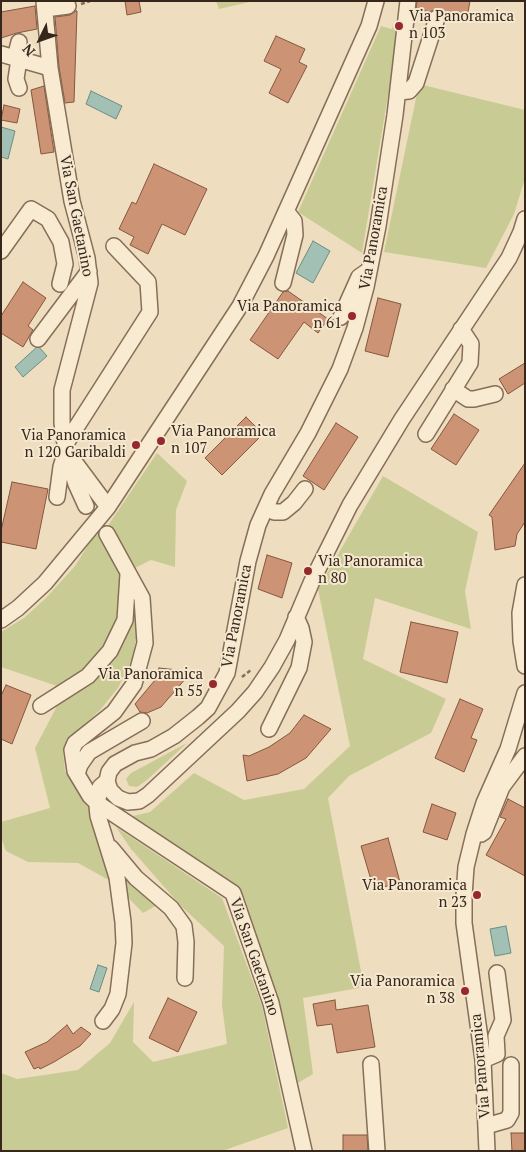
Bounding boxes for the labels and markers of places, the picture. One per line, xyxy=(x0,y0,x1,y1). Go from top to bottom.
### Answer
place label: Via Panoramica n 103 xyxy=(409,8,514,43)
marker: Via Panoramica n 103 xyxy=(393,20,405,32)
place label: Via Panoramica n 61 xyxy=(237,298,342,333)
marker: Via Panoramica n 61 xyxy=(346,310,358,322)
place label: Via Panoramica n 107 xyxy=(171,423,276,458)
place label: Via Panoramica n 120 Garibaldi xyxy=(21,427,126,462)
marker: Via Panoramica n 107 xyxy=(155,435,167,447)
marker: Via Panoramica n 120 Garibaldi xyxy=(130,439,142,451)
place label: Via Panoramica n 80 xyxy=(318,553,423,588)
marker: Via Panoramica n 80 xyxy=(302,565,314,577)
place label: Via Panoramica n 55 xyxy=(98,666,203,701)
marker: Via Panoramica n 55 xyxy=(207,678,219,690)
place label: Via Panoramica n 23 xyxy=(362,877,467,912)
marker: Via Panoramica n 23 xyxy=(471,889,483,901)
place label: Via Panoramica n 38 xyxy=(350,973,455,1008)
marker: Via Panoramica n 38 xyxy=(459,985,471,997)

